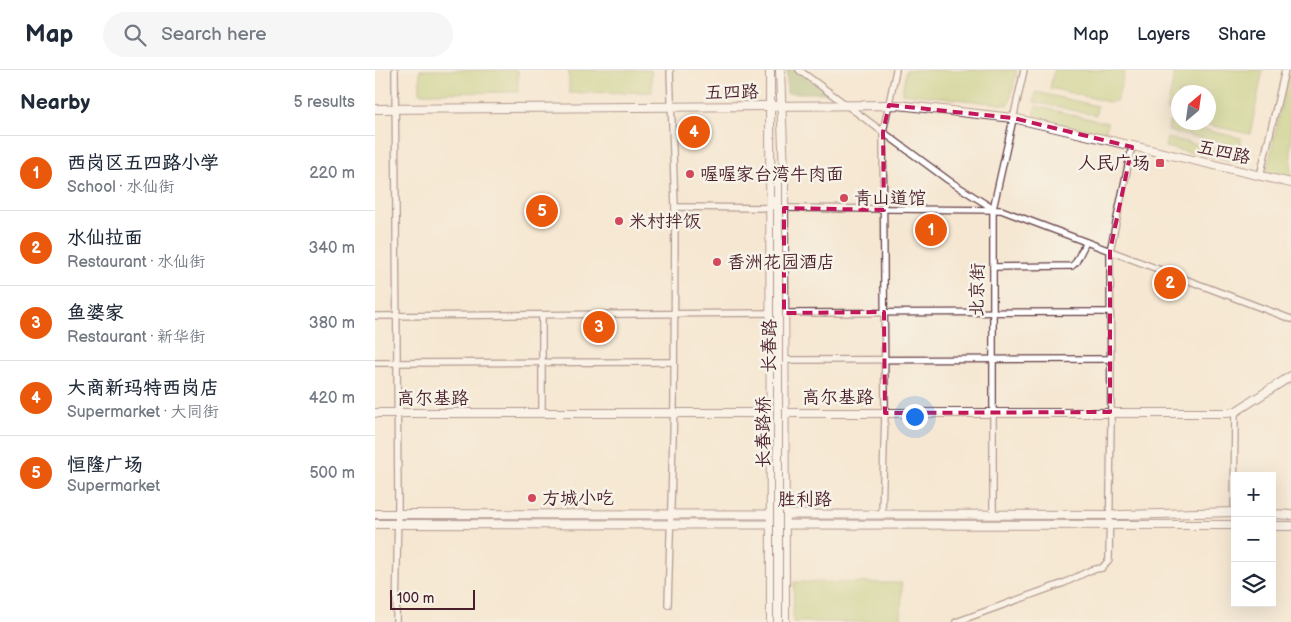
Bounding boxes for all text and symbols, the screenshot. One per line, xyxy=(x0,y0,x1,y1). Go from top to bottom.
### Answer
search box xyxy=(103,12,453,57)
text: Map xyxy=(25,20,73,49)
icon: search xyxy=(121,21,149,49)
text: Search here xyxy=(161,23,267,46)
text: Map xyxy=(1073,24,1109,45)
text: Layers xyxy=(1137,24,1190,45)
text: Share xyxy=(1218,24,1266,45)
street label: 五四路 xyxy=(705,82,759,103)
north arrow xyxy=(1171,85,1216,130)
text: Nearby xyxy=(20,90,90,115)
text: 5 results xyxy=(293,93,355,112)
pin: 4 xyxy=(678,113,710,151)
street label: 五四路 xyxy=(1195,136,1253,169)
text: 西岗区五四路小学 xyxy=(67,152,219,175)
place label: 人民广场 xyxy=(1078,153,1150,174)
marker: 人民广场 xyxy=(1154,157,1166,169)
text: 1 xyxy=(33,164,39,183)
text: 220 m xyxy=(309,164,355,183)
place label: 喔喔家台湾牛肉面 xyxy=(700,164,844,185)
marker: 喔喔家台湾牛肉面 xyxy=(684,168,696,180)
text: School · 水仙街 xyxy=(67,178,174,197)
place label: 青山道馆 xyxy=(854,188,926,209)
pin: 5 xyxy=(526,192,558,230)
marker: 青山道馆 xyxy=(838,192,850,204)
place label: 米村拌饭 xyxy=(629,211,701,232)
pin: 1 xyxy=(915,211,947,249)
marker: 米村拌饭 xyxy=(613,215,625,227)
text: 水仙拉面 xyxy=(67,227,143,250)
text: 2 xyxy=(31,239,41,258)
text: 340 m xyxy=(308,239,355,258)
place label: 香洲花园酒店 xyxy=(727,252,835,273)
text: Restaurant · 水仙街 xyxy=(67,253,205,272)
marker: 香洲花园酒店 xyxy=(711,256,723,268)
street label: 北京街 xyxy=(967,263,988,317)
pin: 2 xyxy=(1154,264,1186,302)
text: 鱼婆家 xyxy=(67,302,124,325)
pin: 3 xyxy=(583,308,615,346)
text: 3 xyxy=(31,314,41,333)
text: 380 m xyxy=(309,314,355,333)
street label: 长春路 xyxy=(759,319,780,373)
text: Restaurant · 新华街 xyxy=(67,328,205,347)
text: 大商新玛特西岗店 xyxy=(67,377,219,400)
street label: 高尔基路 xyxy=(802,387,874,408)
street label: 高尔基路 xyxy=(397,388,469,409)
text: 4 xyxy=(31,389,41,408)
text: 420 m xyxy=(309,389,355,408)
street label: 长春路桥 xyxy=(753,396,774,468)
text: Supermarket · 大同街 xyxy=(67,403,219,422)
your location xyxy=(902,404,928,430)
text: 恒隆广场 xyxy=(67,454,143,477)
text: 5 xyxy=(31,464,41,483)
text: 500 m xyxy=(309,464,355,483)
map controls xyxy=(1231,472,1276,607)
button: + xyxy=(1231,472,1276,517)
text: Supermarket xyxy=(67,477,160,496)
place label: 方城小吃 xyxy=(542,488,614,509)
street label: 胜利路 xyxy=(778,489,832,510)
marker: 方城小吃 xyxy=(526,492,538,504)
button: − xyxy=(1231,517,1276,562)
button: layers xyxy=(1231,562,1276,607)
scale bar xyxy=(390,587,475,610)
text: 100 m xyxy=(397,590,434,607)

